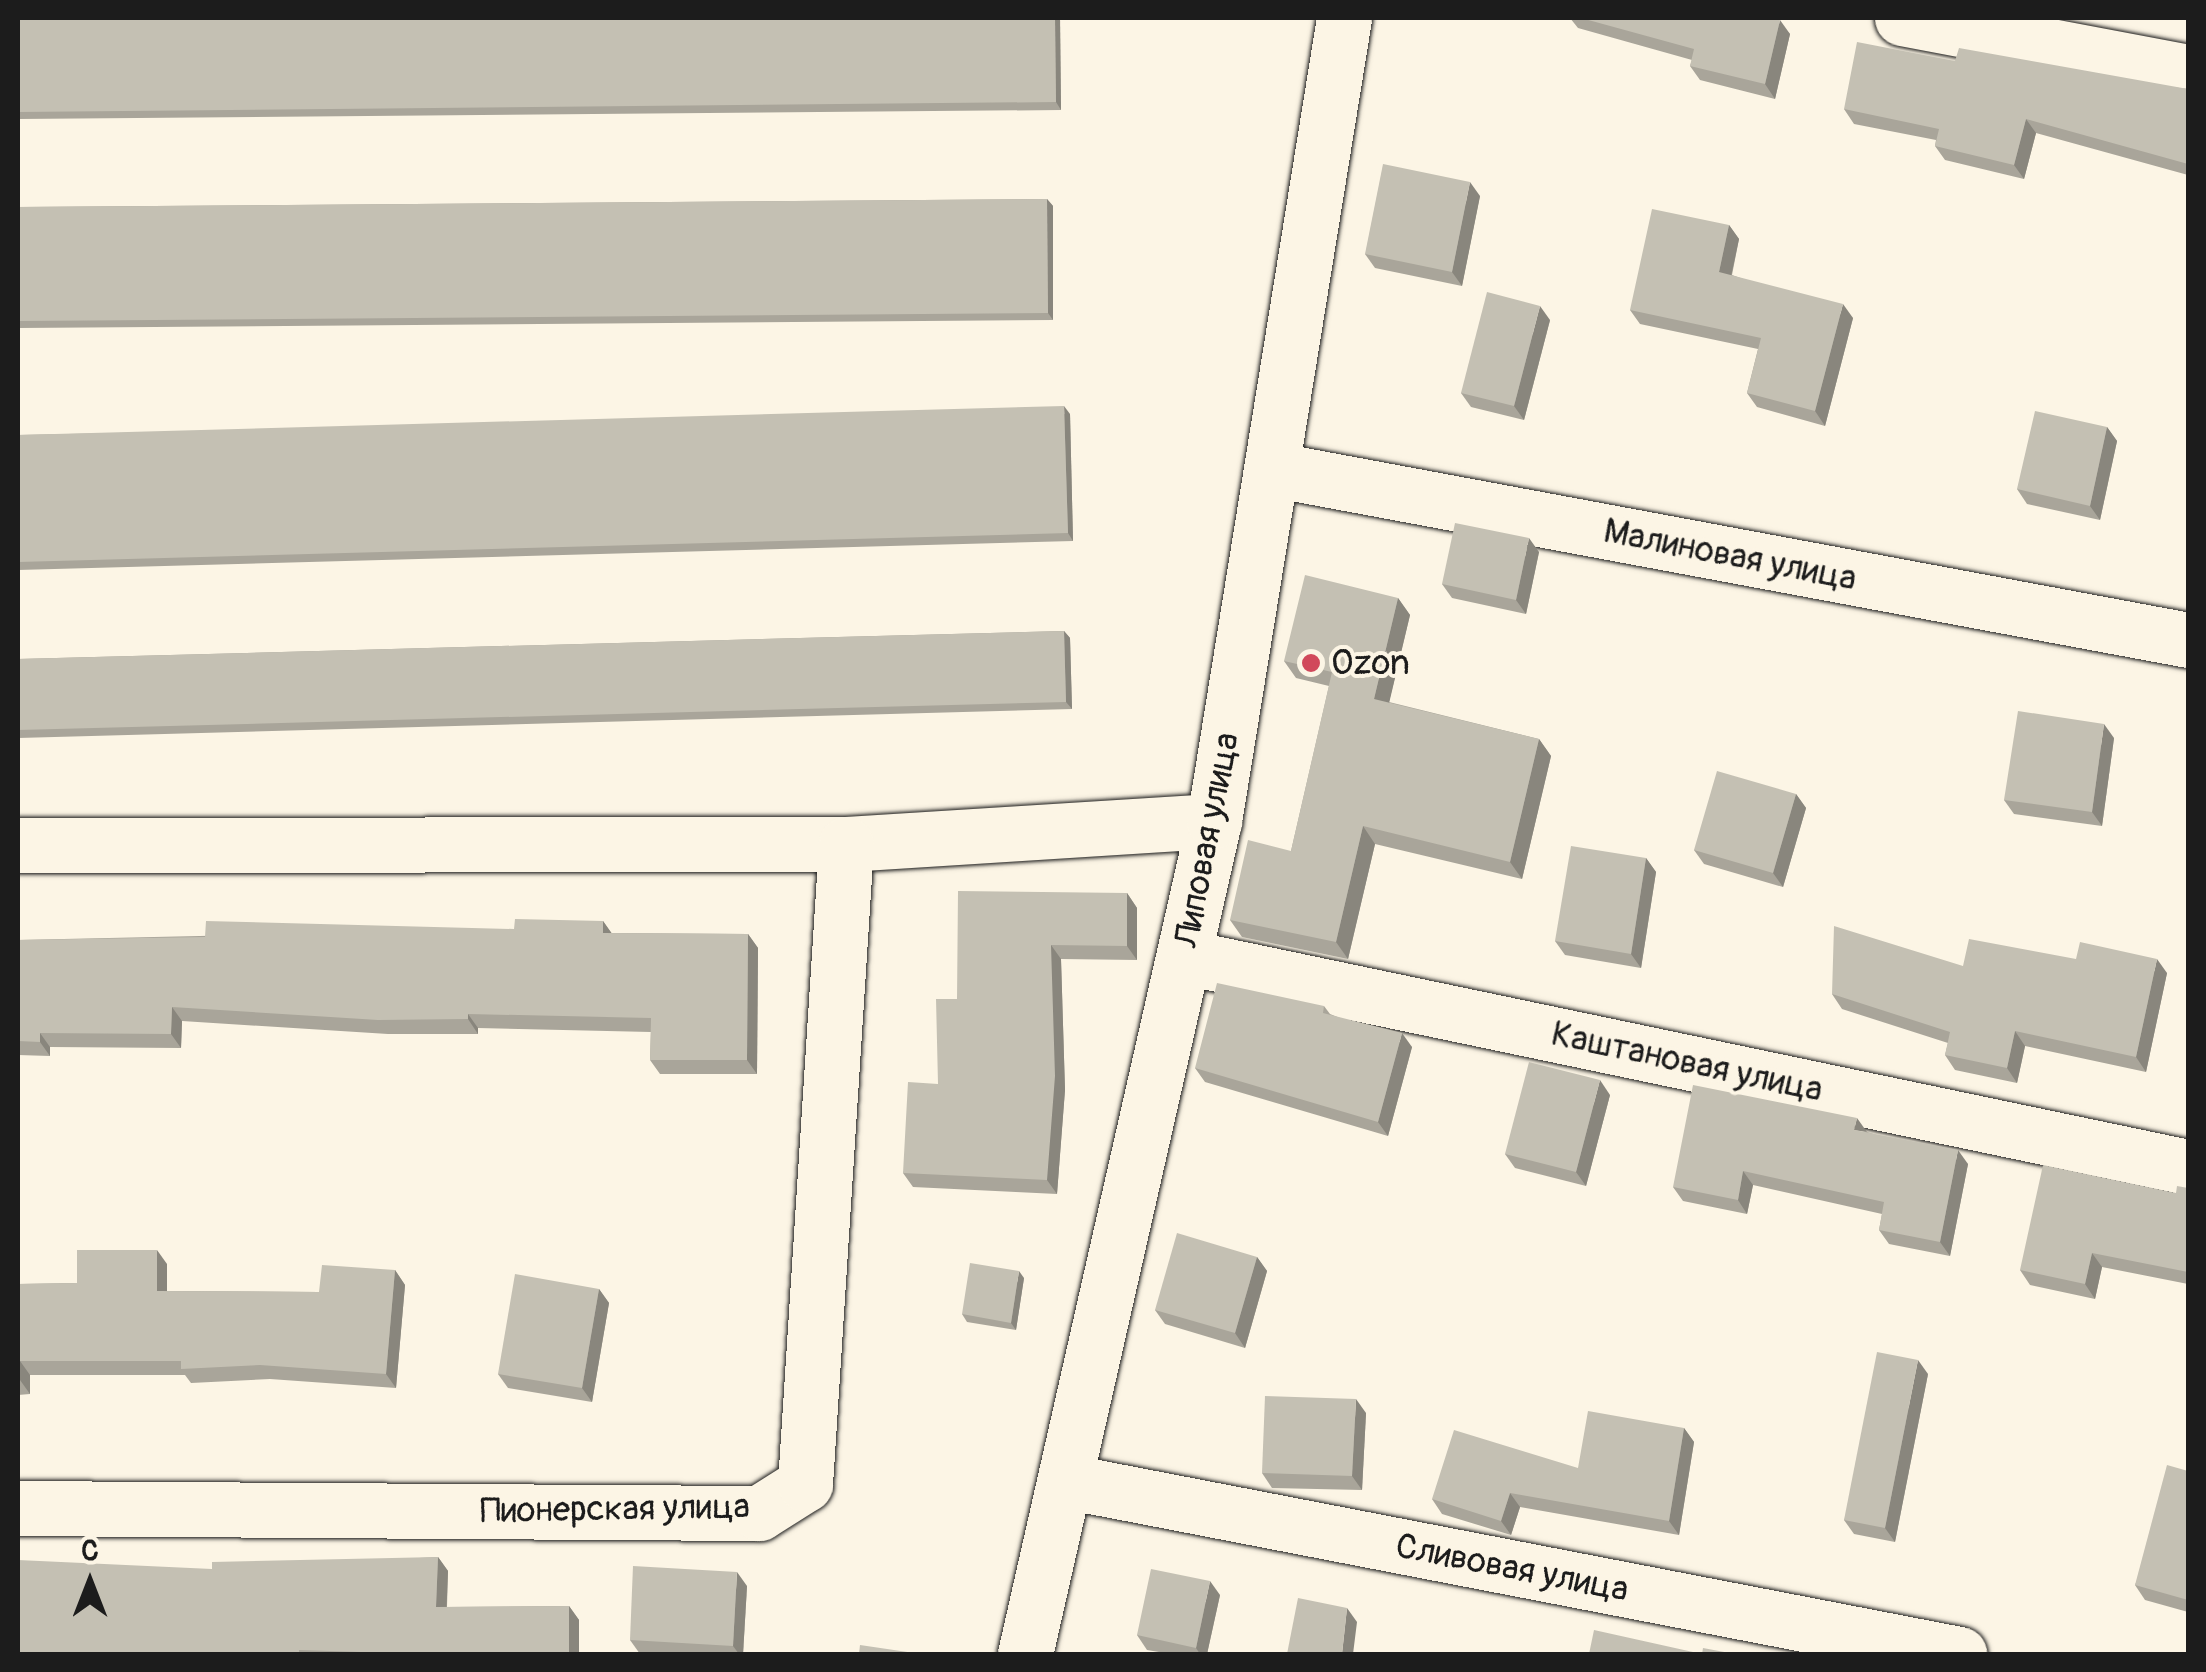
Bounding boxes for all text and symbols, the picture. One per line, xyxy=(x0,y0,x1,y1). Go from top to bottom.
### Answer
street label: Малиновая улица xyxy=(1600,510,1860,600)
place label: Ozon xyxy=(1331,642,1410,684)
marker: Ozon xyxy=(1300,652,1322,674)
street label: Липовая улица xyxy=(1166,729,1248,951)
street label: Каштановая улица xyxy=(1548,1013,1826,1111)
street label: Пионерская улица xyxy=(480,1486,750,1532)
street label: Сливовая улица xyxy=(1392,1525,1632,1611)
north arrow xyxy=(40,1532,140,1632)
text: С xyxy=(81,1534,99,1569)

